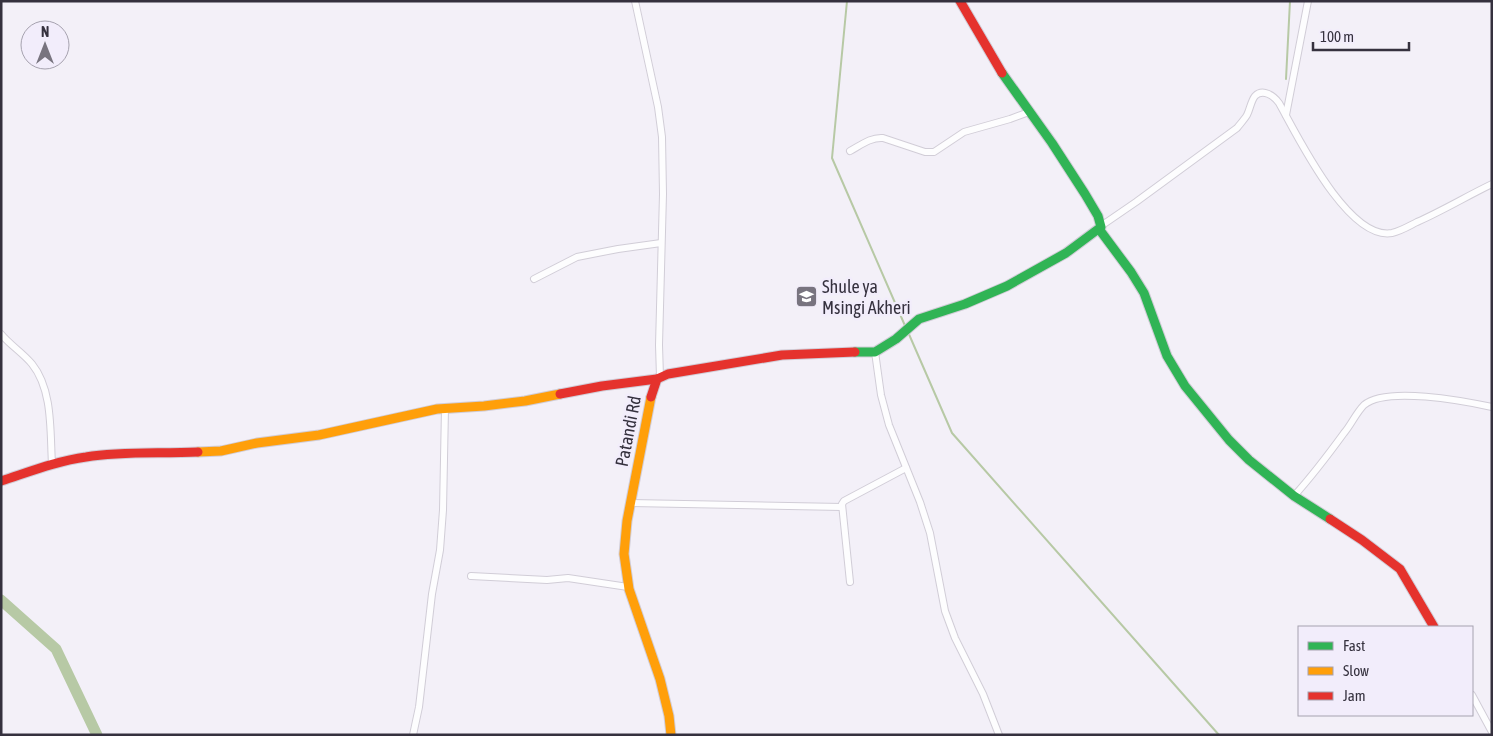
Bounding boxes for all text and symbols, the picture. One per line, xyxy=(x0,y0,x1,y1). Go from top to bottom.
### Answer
north arrow xyxy=(20,20,70,70)
scale bar xyxy=(1313,20,1409,52)
text: N xyxy=(41,24,49,40)
text: 100 m xyxy=(1320,28,1354,45)
place label: Shule ya Msingi Akheri xyxy=(822,276,911,318)
school or university icon: Shule ya Msingi Akheri xyxy=(794,284,818,308)
street label: Patandi Rd xyxy=(611,394,645,468)
legend xyxy=(1298,626,1473,716)
text: Fast xyxy=(1343,637,1365,654)
text: Slow xyxy=(1343,662,1369,679)
text: Jam xyxy=(1343,687,1366,704)

